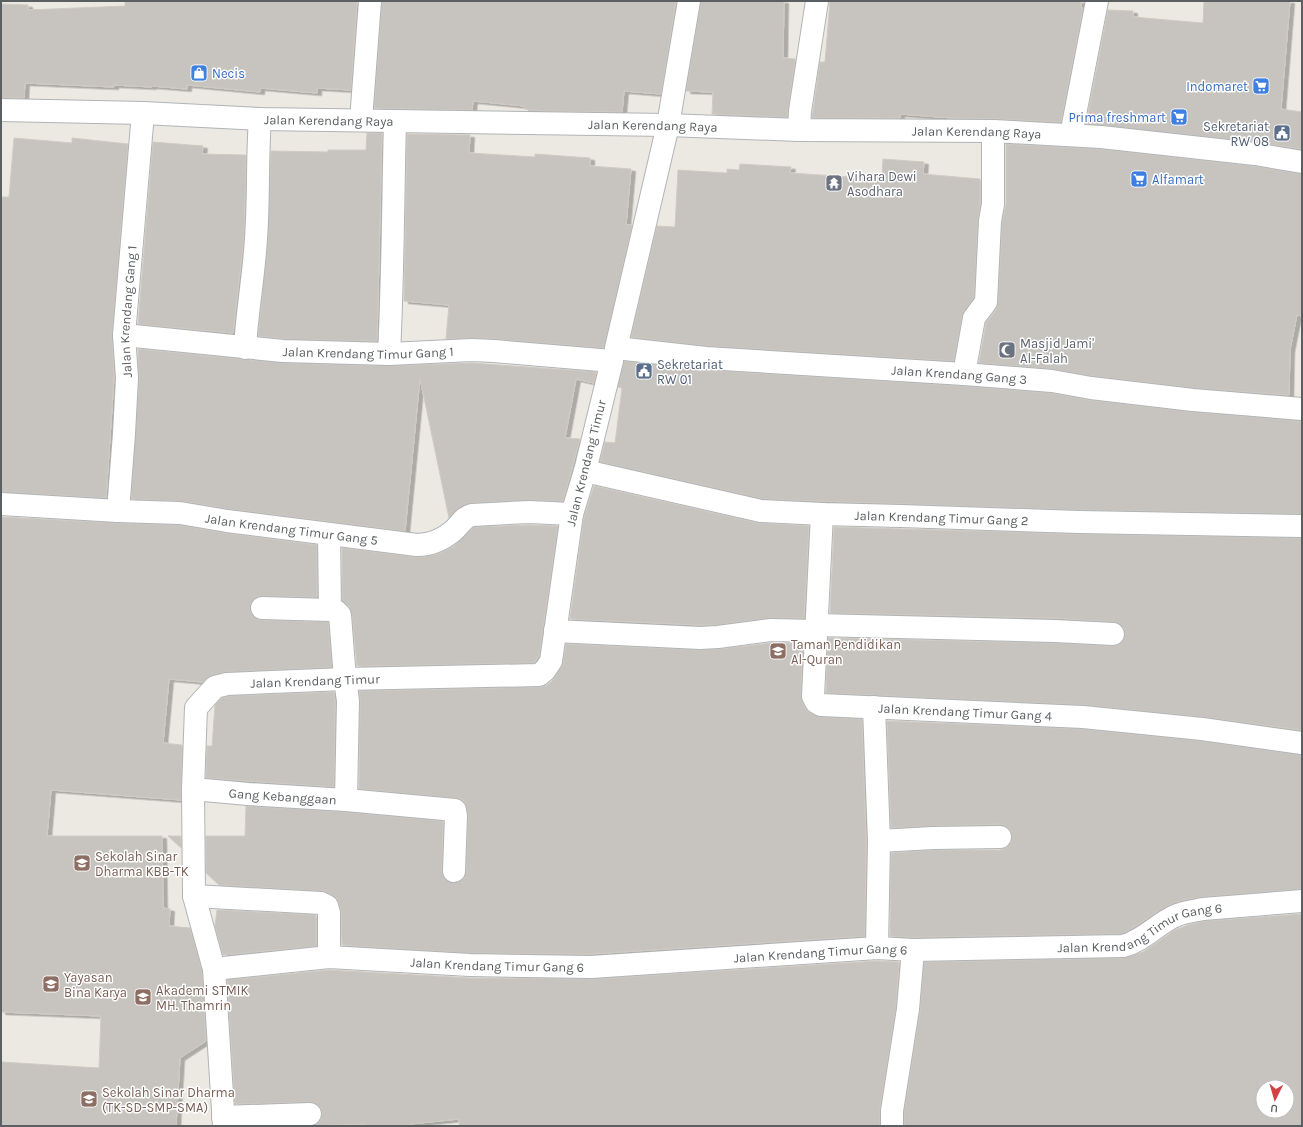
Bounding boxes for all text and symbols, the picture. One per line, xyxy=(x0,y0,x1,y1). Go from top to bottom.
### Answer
shop icon: Necis xyxy=(189,63,209,83)
place label: Necis xyxy=(212,66,245,81)
supermarket icon: Indomaret xyxy=(1251,76,1271,96)
place label: Indomaret xyxy=(1186,79,1248,94)
supermarket icon: Prima freshmart xyxy=(1169,107,1189,127)
place label: Prima freshmart xyxy=(1068,110,1166,125)
street label: Jalan Kerendang Raya xyxy=(264,112,394,128)
street label: Jalan Kerendang Raya xyxy=(588,116,718,134)
place label: Sekretariat RW 08 xyxy=(1203,119,1269,149)
street label: Jalan Kerendang Raya xyxy=(912,123,1042,141)
public building icon: Sekretariat RW 08 xyxy=(1272,123,1292,143)
place label: Vihara Dewi Asodhara xyxy=(847,169,917,199)
supermarket icon: Alfamart xyxy=(1129,169,1149,189)
place label: Alfamart xyxy=(1152,172,1204,187)
temple icon: Vihara Dewi Asodhara xyxy=(824,173,844,193)
street label: Jalan Krendang Gang 1 xyxy=(116,245,139,378)
place label: Masjid Jami' Al-Falah xyxy=(1020,336,1094,366)
mosque icon: Masjid Jami' Al-Falah xyxy=(997,340,1017,360)
street label: Jalan Krendang Timur Gang 1 xyxy=(283,343,454,362)
place label: Sekretariat RW 01 xyxy=(657,357,723,387)
public building icon: Sekretariat RW 01 xyxy=(634,361,654,381)
street label: Jalan Krendang Gang 3 xyxy=(891,362,1028,386)
street label: Jalan Krendang Timur xyxy=(563,398,609,528)
street label: Jalan Krendang Timur Gang 2 xyxy=(854,507,1029,528)
street label: Jalan Krendang Timur Gang 5 xyxy=(204,510,379,547)
place label: Taman Pendidikan Al-Quran xyxy=(791,637,901,667)
school or university icon: Taman Pendidikan Al-Quran xyxy=(768,641,788,661)
street label: Jalan Krendang Timur xyxy=(250,671,380,691)
street label: Jalan Krendang Timur Gang 4 xyxy=(878,700,1052,723)
street label: Gang Kebanggaan xyxy=(228,785,337,807)
place label: Sekolah Sinar Dharma KBB-TK xyxy=(95,849,189,879)
school or university icon: Sekolah Sinar Dharma KBB-TK xyxy=(72,853,92,873)
street label: Jalan Krendang Timur Gang 6 xyxy=(1057,900,1223,955)
street label: Jalan Krendang Timur Gang 6 xyxy=(733,940,908,965)
street label: Jalan Krendang Timur Gang 6 xyxy=(410,954,584,974)
place label: Yayasan Bina Karya xyxy=(64,970,127,1000)
school or university icon: Yayasan Bina Karya xyxy=(41,974,61,994)
place label: Akademi STMIK MH. Thamrin xyxy=(156,983,248,1013)
school or university icon: Akademi STMIK MH. Thamrin xyxy=(133,987,153,1007)
north arrow xyxy=(1255,1079,1295,1119)
place label: Sekolah Sinar Dharma (TK-SD-SMP-SMA) xyxy=(102,1085,235,1115)
school or university icon: Sekolah Sinar Dharma (TK-SD-SMP-SMA) xyxy=(79,1089,99,1109)
text: U xyxy=(1270,1102,1279,1115)

